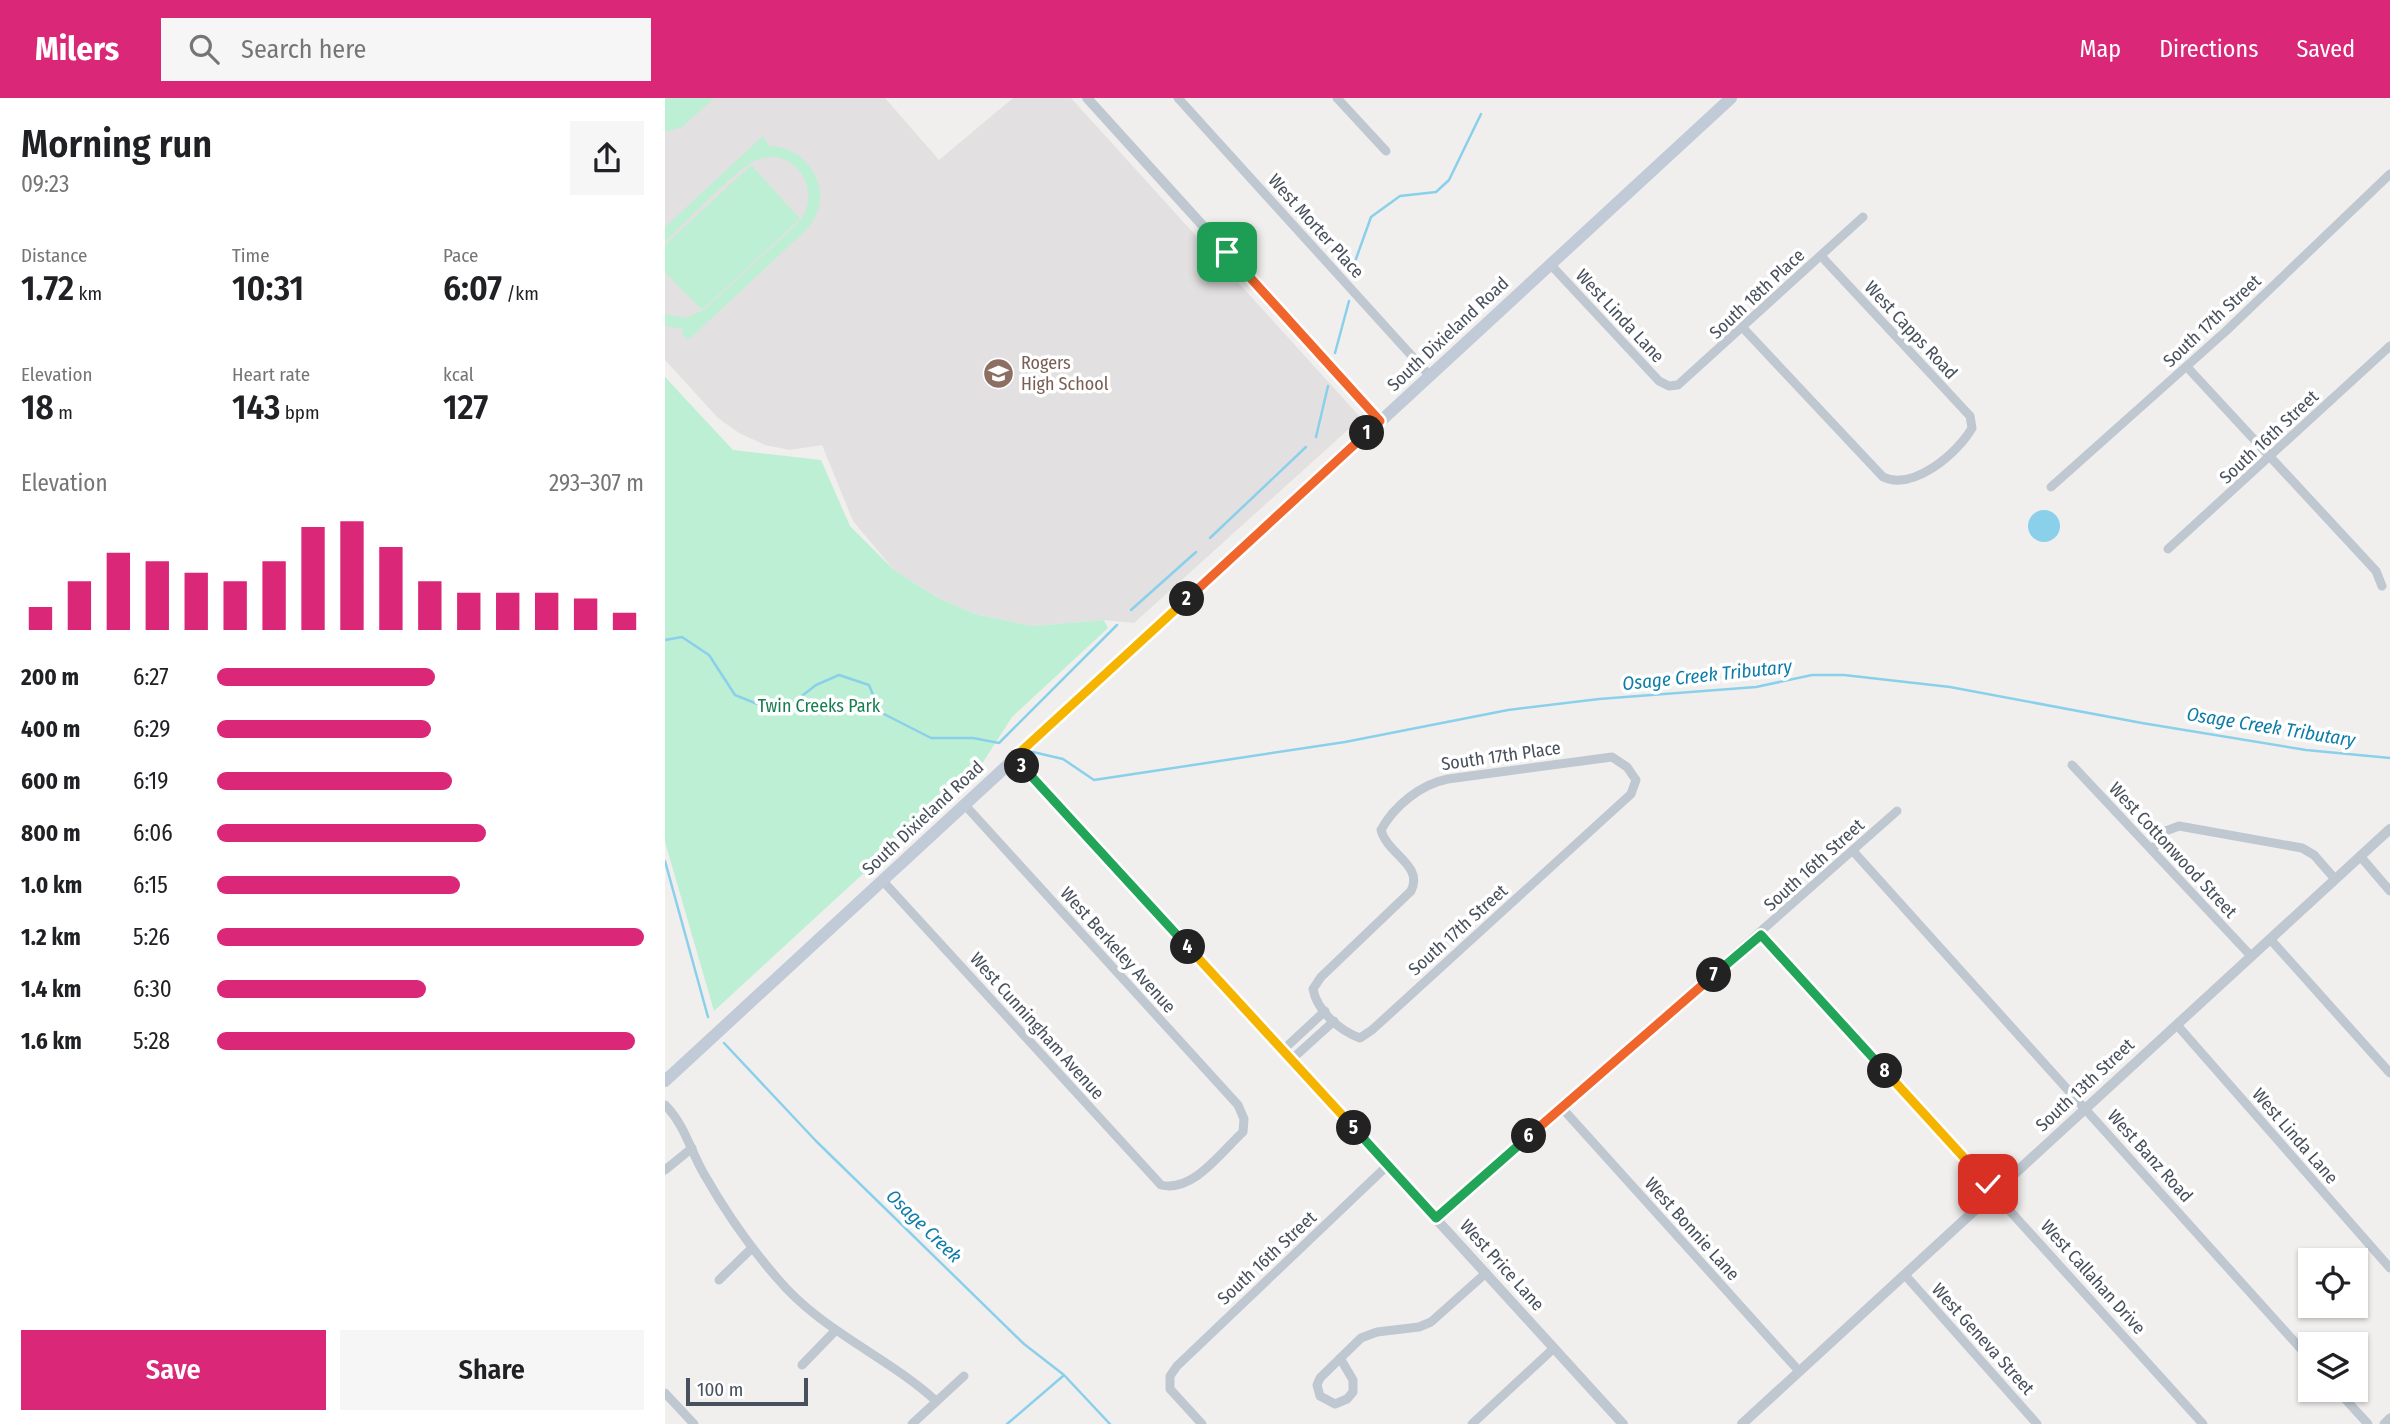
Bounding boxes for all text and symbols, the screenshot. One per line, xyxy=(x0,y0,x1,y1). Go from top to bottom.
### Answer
search box xyxy=(161,18,651,81)
text: Milers xyxy=(35,29,119,69)
icon: search xyxy=(185,30,223,68)
text: Search here xyxy=(241,34,366,65)
text: Map xyxy=(2080,35,2121,63)
text: Directions xyxy=(2159,35,2258,63)
text: Saved xyxy=(2296,35,2355,63)
text: Morning run xyxy=(21,121,212,167)
button: share xyxy=(570,121,644,195)
street label: West Morter Place xyxy=(1263,169,1369,283)
text: 09:23 xyxy=(21,170,69,198)
pin xyxy=(1197,222,1257,282)
icon: arrive xyxy=(1208,233,1246,271)
text: Distance xyxy=(21,244,88,267)
text: Time xyxy=(232,244,270,267)
text: Pace xyxy=(443,244,478,267)
street label: South 18th Place xyxy=(1705,244,1809,344)
street label: West Linda Lane xyxy=(1571,265,1669,367)
text: 1.72 xyxy=(21,267,74,309)
text: 10:31 xyxy=(232,267,304,309)
text: 6:07 xyxy=(443,267,502,309)
street label: South 17th Street xyxy=(2159,270,2266,372)
street label: South Dixieland Road xyxy=(1383,272,1513,396)
street label: West Capps Road xyxy=(1860,276,1962,384)
text: km xyxy=(74,282,102,305)
text: /km xyxy=(502,282,539,305)
place label: Rogers High School xyxy=(1021,352,1109,395)
school or university icon: Rogers High School xyxy=(981,356,1015,390)
text: Elevation xyxy=(21,363,93,386)
text: Heart rate xyxy=(232,363,310,386)
text: kcal xyxy=(443,363,474,386)
street label: South 16th Street xyxy=(2215,385,2323,488)
text: 18 xyxy=(21,386,54,428)
text: 143 xyxy=(232,386,280,428)
text: 127 xyxy=(443,386,488,428)
text: m xyxy=(54,401,73,424)
text: bpm xyxy=(280,401,320,424)
pin: 1 xyxy=(1349,416,1385,450)
text: 1 xyxy=(1362,421,1371,444)
text: Elevation xyxy=(21,469,108,497)
text: 293–307 m xyxy=(549,469,644,497)
pin: 2 xyxy=(1169,582,1205,616)
text: 2 xyxy=(1182,587,1191,610)
water label: Osage Creek Tributary xyxy=(1621,655,1793,695)
text: 200 m xyxy=(21,663,79,691)
text: 6:27 xyxy=(133,663,169,691)
park label: Twin Creeks Park xyxy=(758,695,881,717)
water label: Osage Creek Tributary xyxy=(2185,702,2357,752)
text: 400 m xyxy=(21,715,80,743)
text: 6:29 xyxy=(133,715,170,743)
street label: South 17th Place xyxy=(1440,737,1562,775)
pin: 3 xyxy=(1005,748,1039,784)
text: 3 xyxy=(1017,754,1026,777)
street label: South Dixieland Road xyxy=(858,756,988,880)
text: 600 m xyxy=(21,767,80,795)
text: 6:19 xyxy=(133,767,169,795)
street label: West Cottonwood Street xyxy=(2104,778,2242,923)
street label: South 16th Street xyxy=(1759,814,1869,916)
text: 800 m xyxy=(21,819,81,847)
text: 6:06 xyxy=(133,819,173,847)
text: 1.0 km xyxy=(21,871,82,899)
text: 6:15 xyxy=(133,871,168,899)
street label: South 17th Street xyxy=(1404,880,1512,980)
street label: West Berkeley Avenue xyxy=(1056,882,1180,1018)
text: 1.2 km xyxy=(21,923,81,951)
text: 5:26 xyxy=(133,923,170,951)
pin: 4 xyxy=(1170,930,1205,964)
text: 4 xyxy=(1183,935,1192,958)
street label: West Cunningham Avenue xyxy=(965,948,1109,1104)
pin: 7 xyxy=(1697,958,1731,992)
text: 7 xyxy=(1709,963,1718,986)
text: 1.4 km xyxy=(21,975,81,1003)
text: 6:30 xyxy=(133,975,172,1003)
text: 1.6 km xyxy=(21,1027,82,1055)
text: 5:28 xyxy=(133,1027,170,1055)
street label: South 13th Street xyxy=(2031,1034,2139,1136)
pin: 8 xyxy=(1867,1054,1903,1088)
text: 8 xyxy=(1879,1059,1890,1082)
street label: West Linda Lane xyxy=(2247,1084,2343,1188)
street label: West Banz Road xyxy=(2103,1105,2197,1207)
pin: 5 xyxy=(1337,1110,1371,1146)
text: 5 xyxy=(1349,1116,1358,1139)
pin: 6 xyxy=(1511,1118,1547,1154)
text: 6 xyxy=(1524,1124,1533,1147)
pin xyxy=(1958,1154,2018,1214)
icon: check xyxy=(1969,1165,2007,1203)
street label: West Bonnie Lane xyxy=(1640,1173,1744,1285)
water label: Osage Creek xyxy=(882,1184,966,1268)
street label: South 16th Street xyxy=(1213,1206,1321,1309)
street label: West Price Lane xyxy=(1455,1215,1549,1315)
street label: West Callahan Drive xyxy=(2036,1215,2150,1339)
map controls xyxy=(2298,1248,2368,1402)
button: locate xyxy=(2298,1248,2368,1318)
street label: West Geneva Street xyxy=(1927,1279,2039,1399)
button: Save xyxy=(21,1330,326,1410)
button: Share xyxy=(340,1330,644,1410)
button: layers xyxy=(2298,1332,2368,1402)
scale bar xyxy=(686,1375,809,1407)
text: 100 m xyxy=(697,1378,743,1401)

